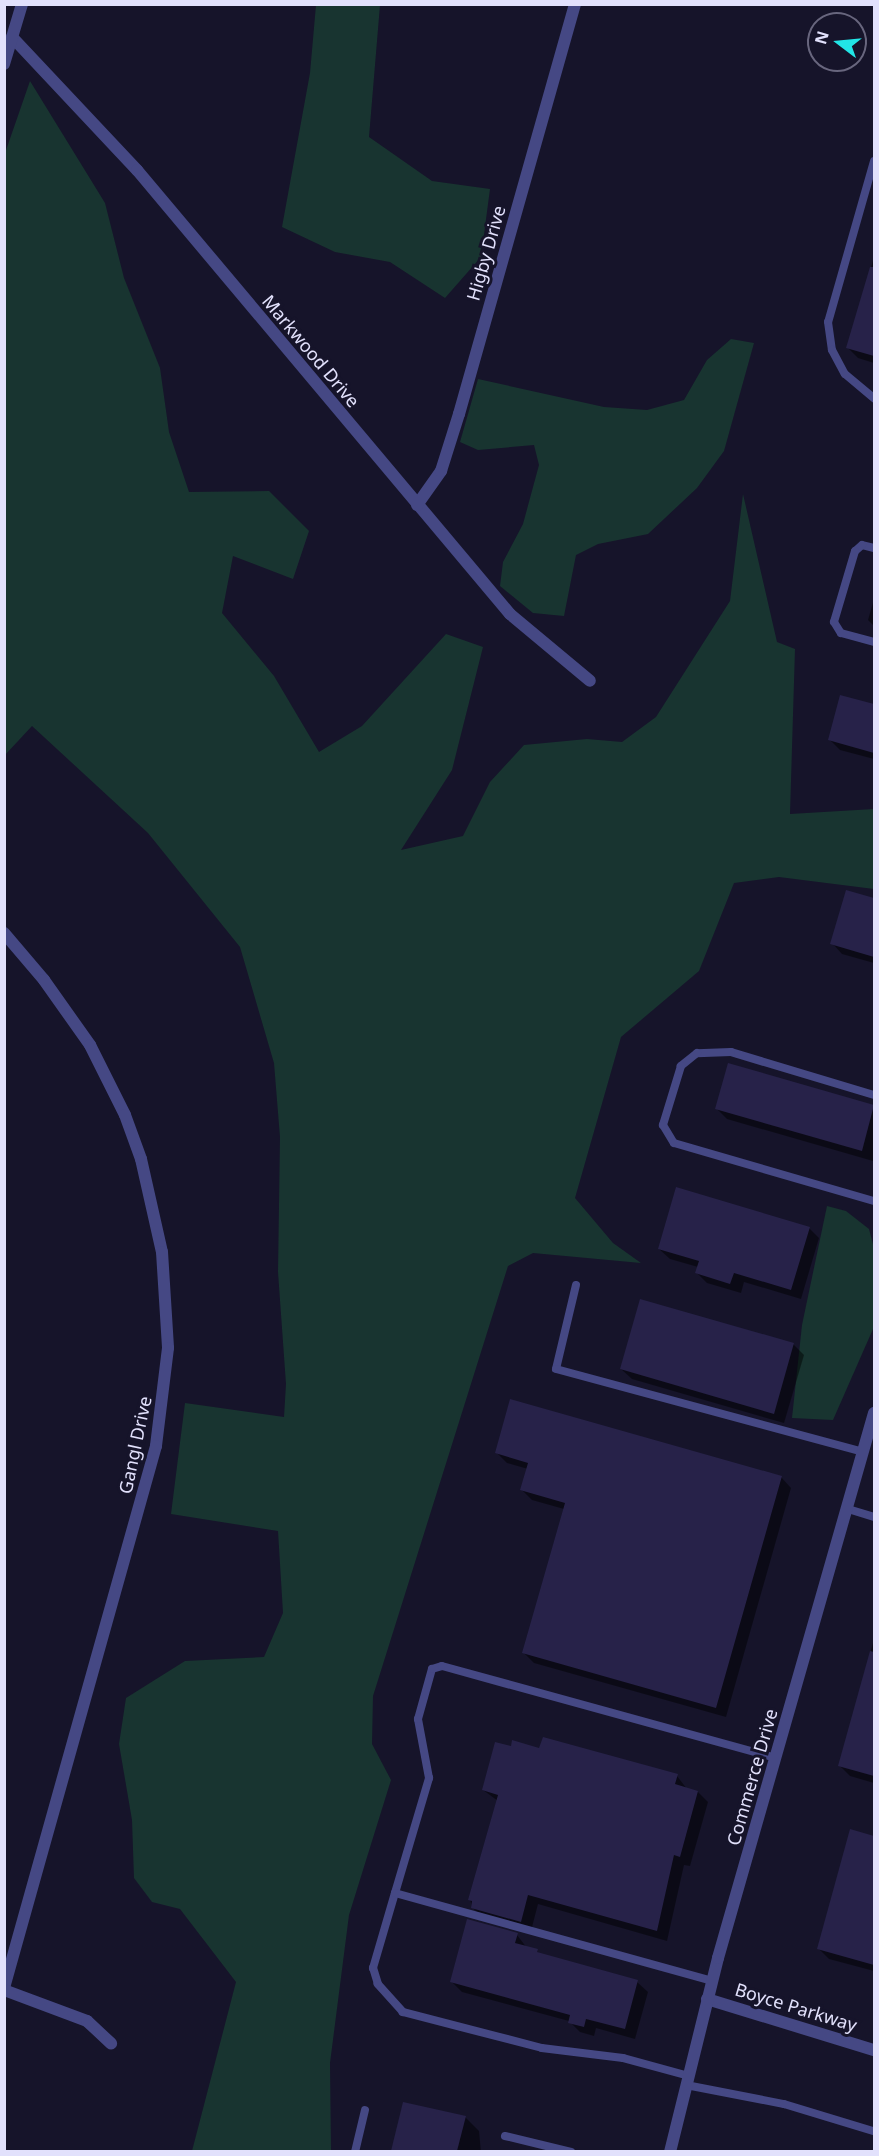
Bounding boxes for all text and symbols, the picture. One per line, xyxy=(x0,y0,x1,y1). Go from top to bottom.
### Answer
north arrow xyxy=(807,12,867,72)
text: N xyxy=(809,28,834,47)
street label: Higby Drive xyxy=(462,203,510,303)
street label: Markwood Drive xyxy=(258,291,364,411)
street label: Gangl Drive xyxy=(114,1394,156,1496)
street label: Commerce Drive xyxy=(722,1706,782,1848)
street label: Boyce Parkway xyxy=(732,1978,860,2036)

